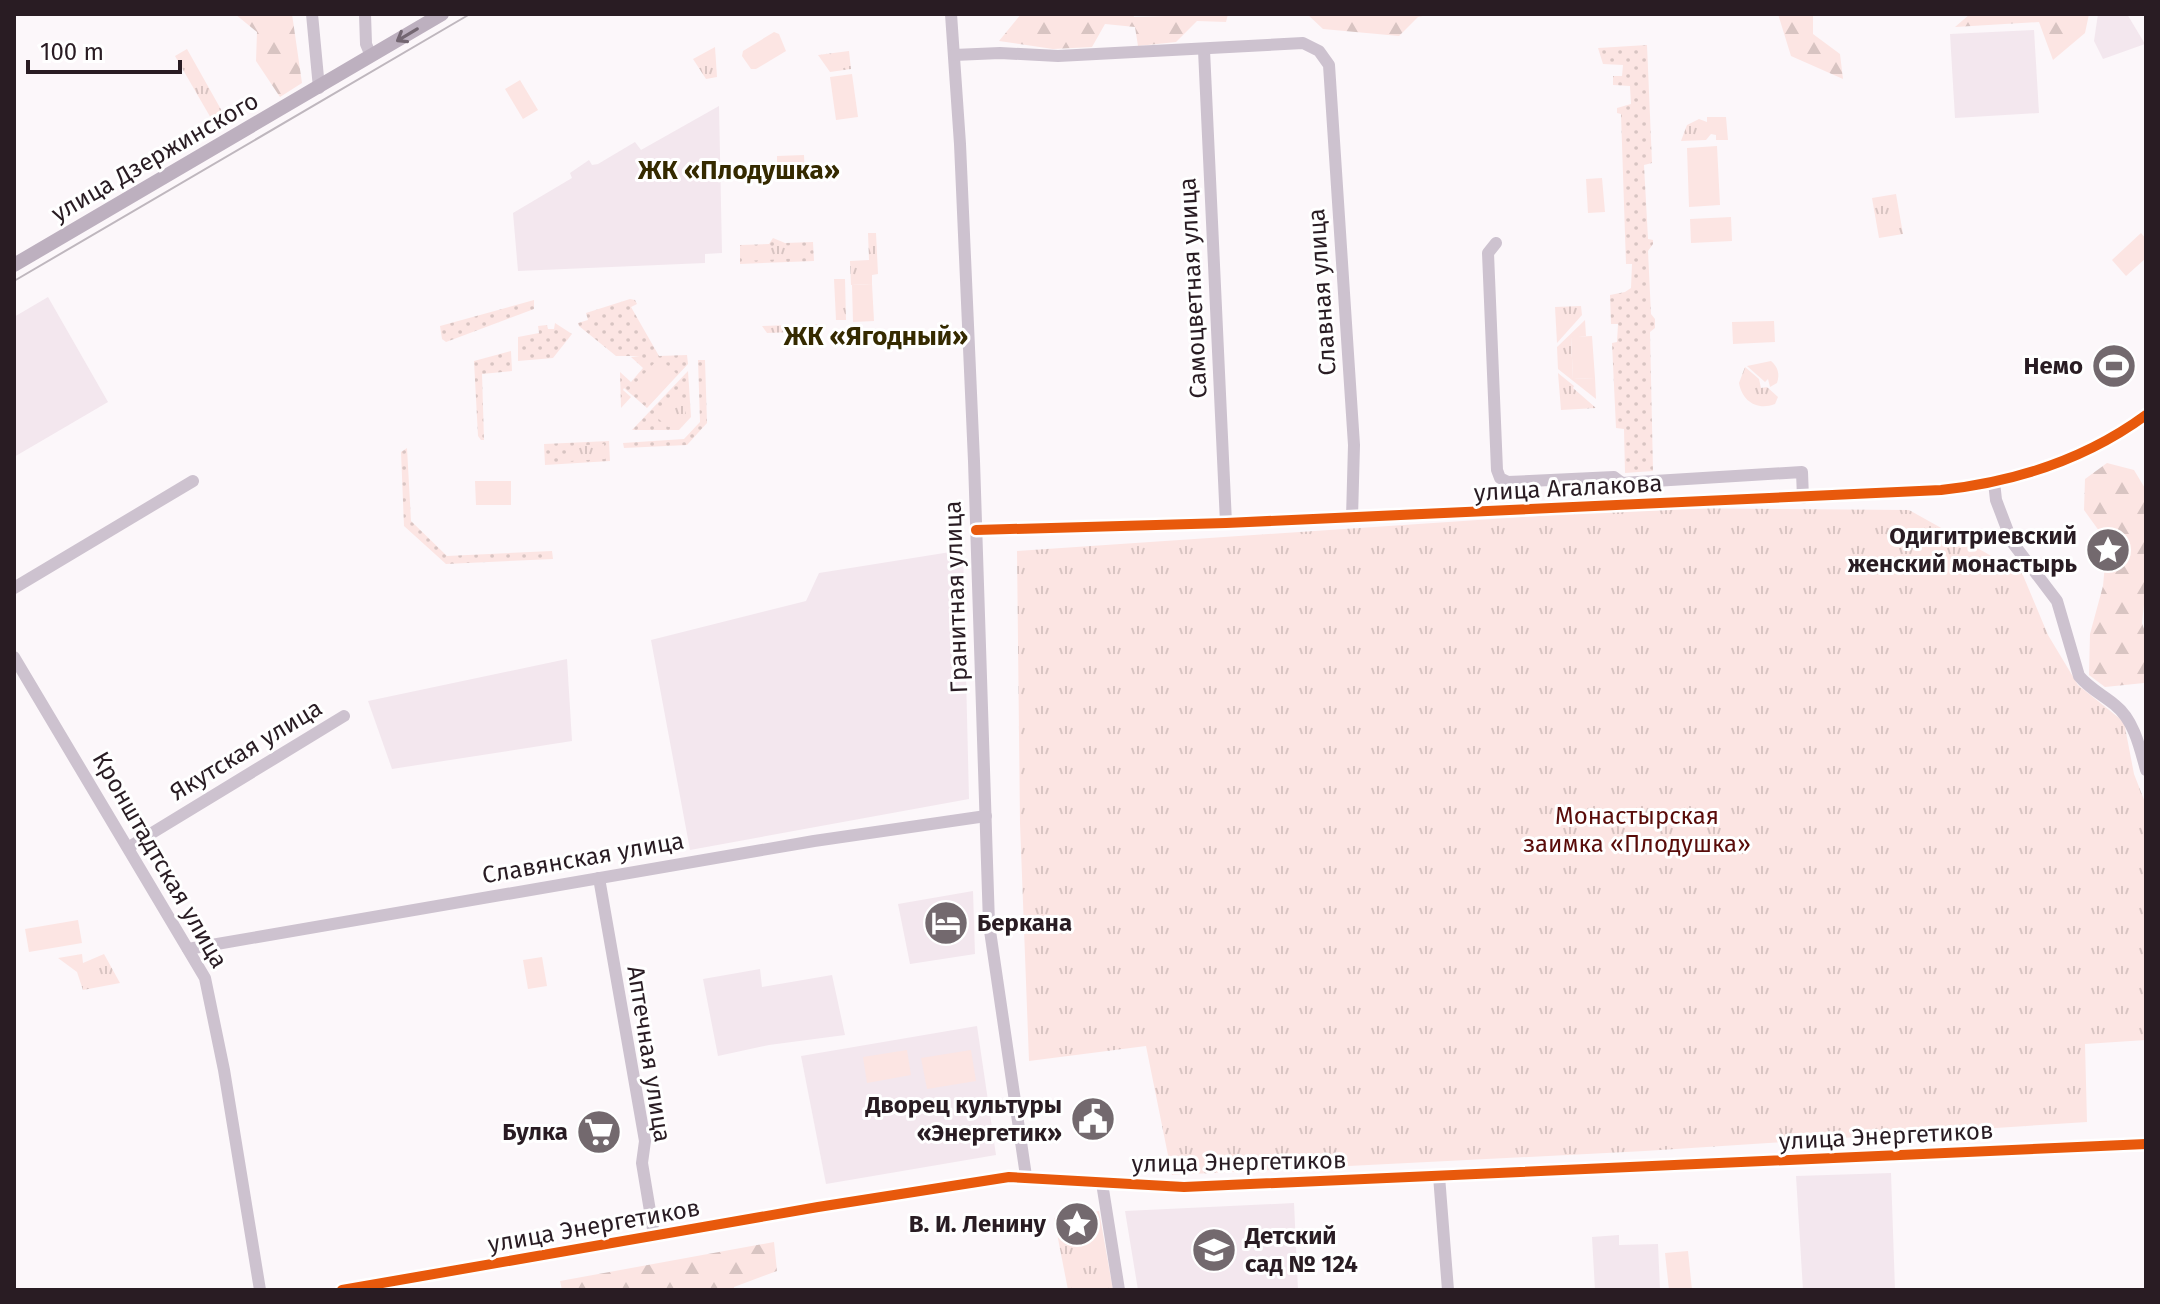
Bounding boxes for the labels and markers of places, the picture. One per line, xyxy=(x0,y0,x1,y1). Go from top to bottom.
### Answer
sports icon: Немо xyxy=(2090,342,2138,390)
place label: Немо xyxy=(2024,352,2083,380)
place label: Одигитриевский женский монастырь xyxy=(1848,522,2077,578)
place icon: Одигитриевский женский монастырь xyxy=(2084,526,2132,574)
hotel icon: Беркана xyxy=(922,899,970,947)
place label: Беркана xyxy=(977,909,1072,937)
place label: Дворец культуры «Энергетик» xyxy=(864,1091,1062,1147)
public building icon: Дворец культуры «Энергетик» xyxy=(1069,1095,1117,1143)
supermarket icon: Булка xyxy=(575,1108,623,1156)
place label: Булка xyxy=(502,1118,568,1146)
place icon: В. И. Ленину xyxy=(1053,1200,1101,1248)
place label: В. И. Ленину xyxy=(909,1210,1047,1238)
place label: Детский сад № 124 xyxy=(1244,1222,1358,1278)
school or university icon: Детский сад № 124 xyxy=(1190,1226,1238,1274)

